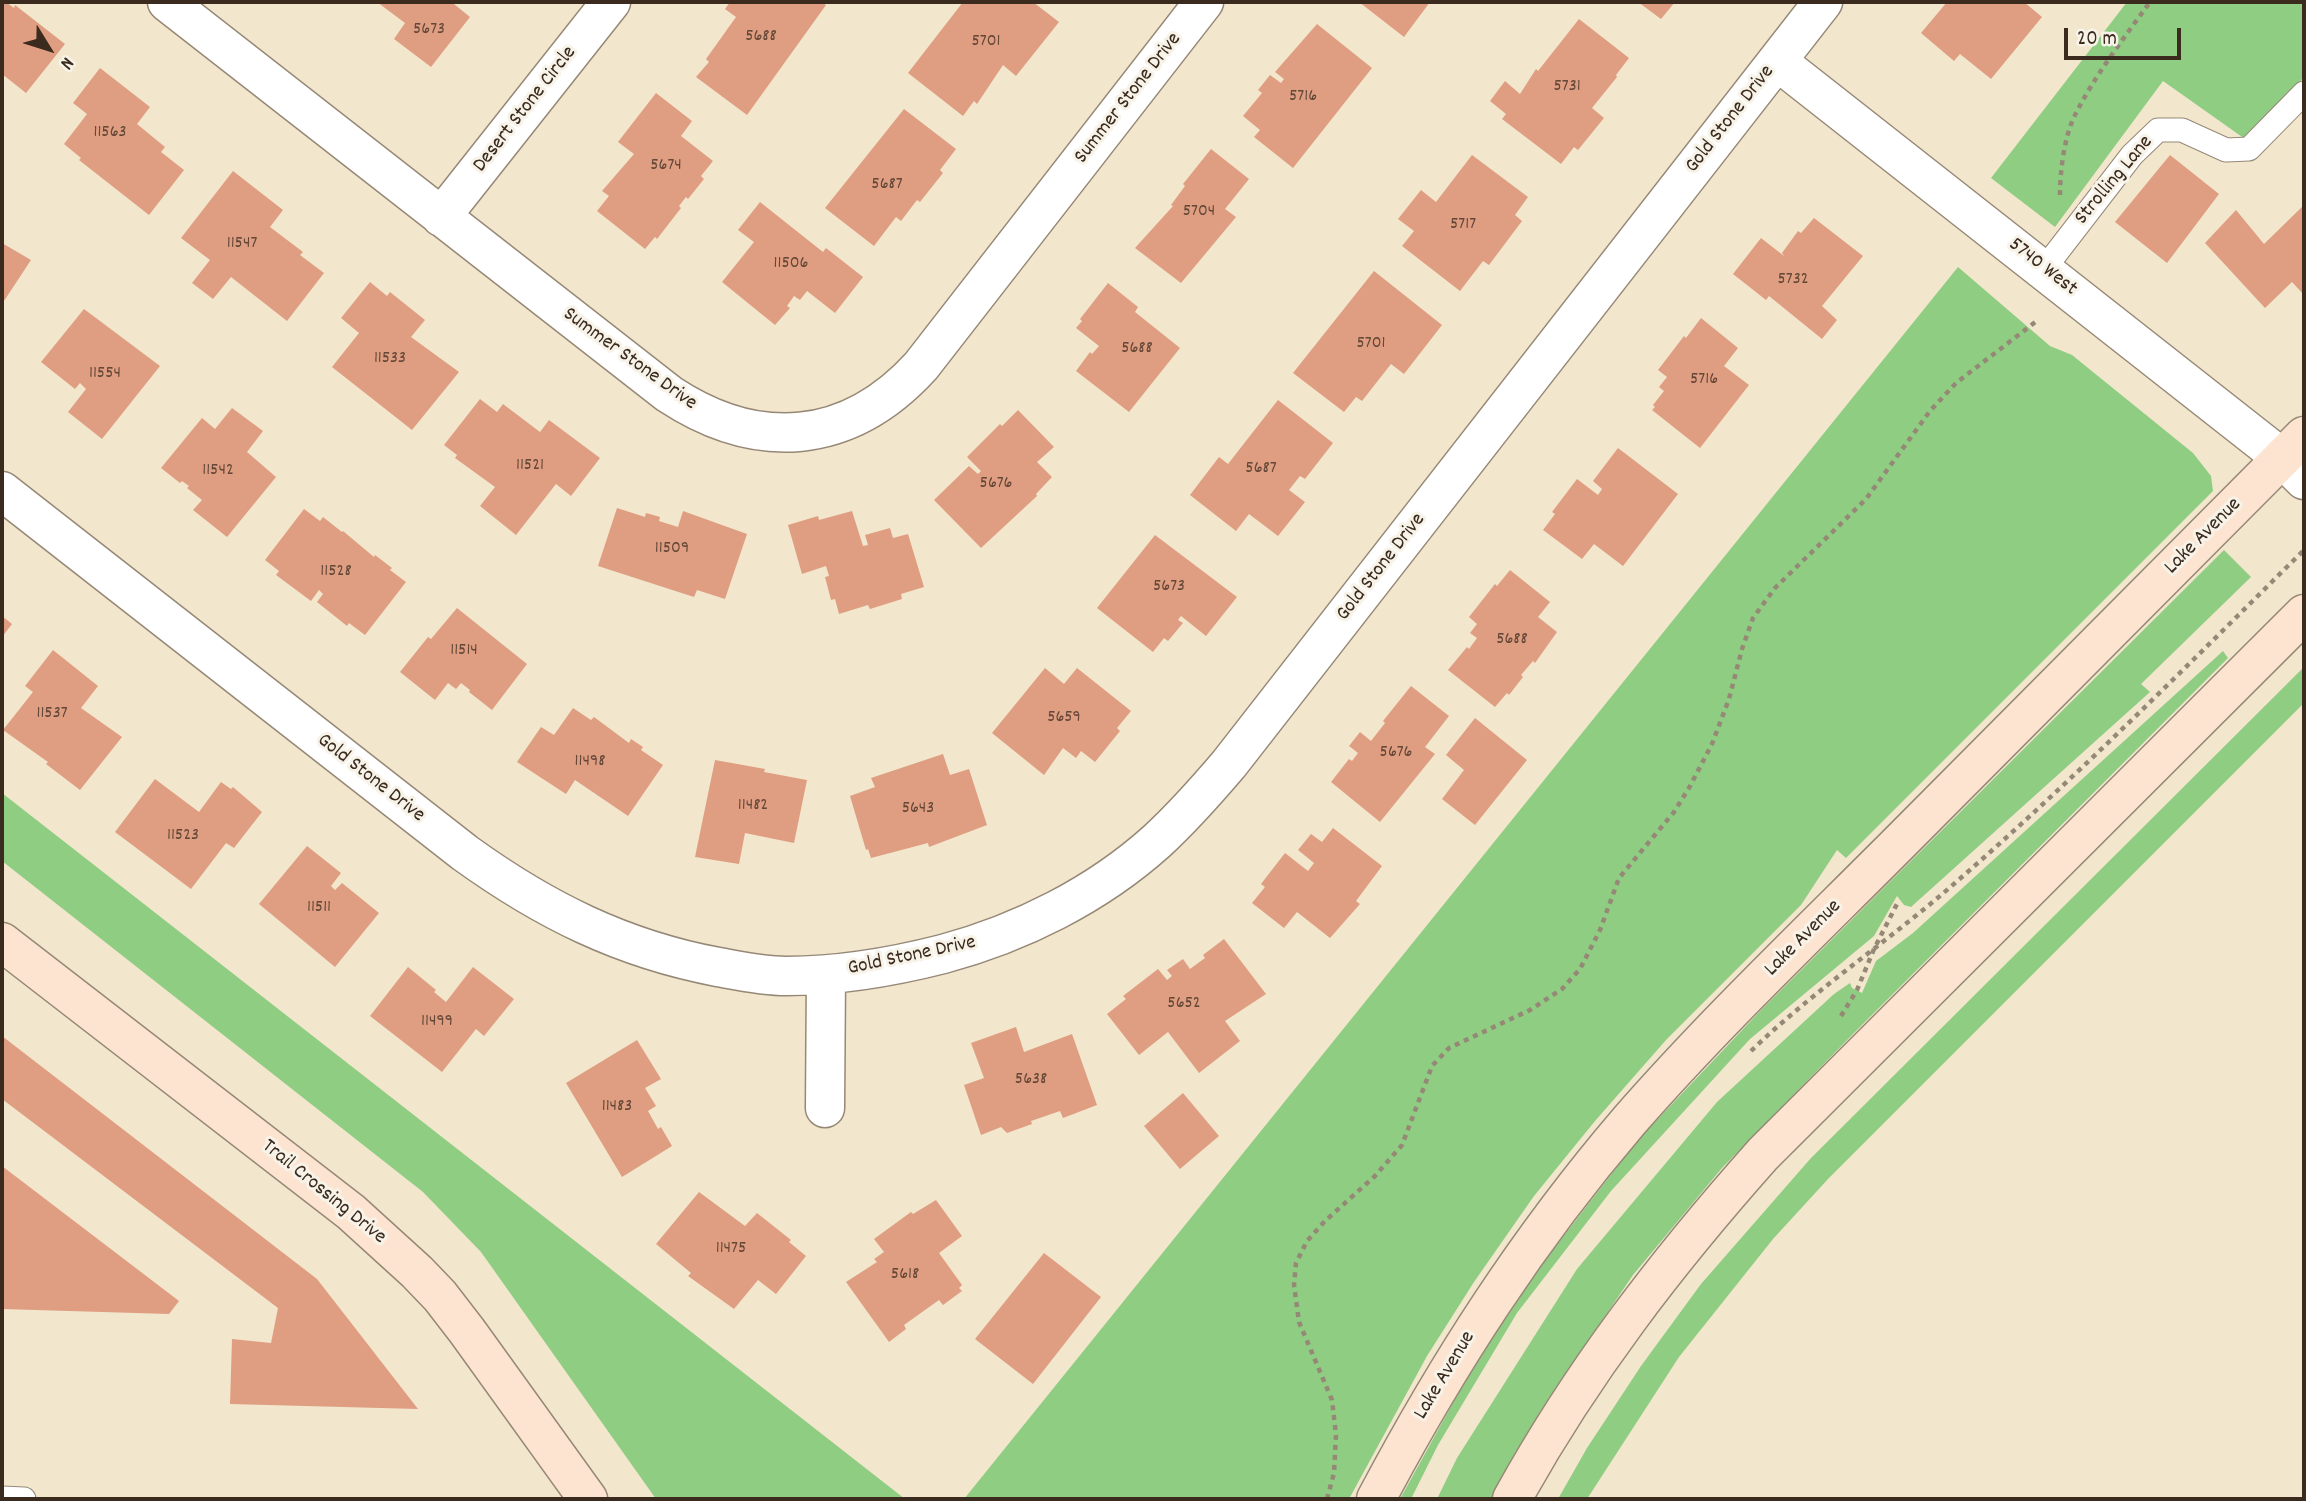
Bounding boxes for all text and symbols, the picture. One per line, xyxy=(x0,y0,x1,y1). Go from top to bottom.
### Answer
north arrow xyxy=(14,14,84,84)
scale bar xyxy=(2068,14,2185,58)
house number: 5673 xyxy=(413,20,445,42)
text: 20 m xyxy=(2077,25,2117,55)
house number: 5688 xyxy=(745,27,777,49)
street label: Summer Stone Drive xyxy=(1070,28,1188,170)
house number: 5701 xyxy=(972,32,1000,54)
street label: Desert Stone Circle xyxy=(469,42,583,178)
text: N xyxy=(52,50,79,74)
street label: Gold Stone Drive xyxy=(1681,61,1781,179)
house number: 5731 xyxy=(1553,77,1581,99)
house number: 5716 xyxy=(1289,87,1317,109)
house number: 11563 xyxy=(93,123,127,145)
street label: Strolling Lane xyxy=(2070,131,2160,231)
house number: 5674 xyxy=(650,156,682,178)
house number: 5687 xyxy=(871,175,903,197)
house number: 5704 xyxy=(1183,202,1215,224)
house number: 5717 xyxy=(1450,215,1476,237)
street label: 5740 West xyxy=(2002,233,2082,303)
house number: 11547 xyxy=(227,234,257,256)
house number: 11506 xyxy=(774,254,808,276)
house number: 5732 xyxy=(1777,270,1809,292)
street label: Summer Stone Drive xyxy=(557,303,701,417)
house number: 5701 xyxy=(1357,334,1385,356)
house number: 5688 xyxy=(1121,339,1153,361)
house number: 11533 xyxy=(374,349,406,371)
house number: 11554 xyxy=(89,364,121,386)
house number: 5716 xyxy=(1690,370,1718,392)
house number: 11521 xyxy=(516,456,544,478)
house number: 5687 xyxy=(1245,459,1277,481)
house number: 11542 xyxy=(202,461,234,483)
house number: 5676 xyxy=(980,474,1012,496)
street label: Lake Avenue xyxy=(2160,493,2248,581)
street label: Gold Stone Drive xyxy=(1332,509,1432,627)
house number: 11509 xyxy=(655,539,689,561)
house number: 11528 xyxy=(320,562,352,584)
house number: 5673 xyxy=(1153,577,1185,599)
house number: 5688 xyxy=(1496,630,1528,652)
house number: 11514 xyxy=(450,641,478,663)
house number: 11537 xyxy=(36,704,68,726)
house number: 5659 xyxy=(1047,708,1081,730)
street label: Gold Stone Drive xyxy=(311,729,429,829)
house number: 5676 xyxy=(1380,743,1412,765)
house number: 11498 xyxy=(575,752,605,774)
house number: 11482 xyxy=(738,796,768,818)
house number: 5643 xyxy=(902,799,934,821)
house number: 11523 xyxy=(167,826,199,848)
street label: Lake Avenue xyxy=(1760,895,1848,983)
house number: 11511 xyxy=(307,898,331,920)
street label: Gold Stone Drive xyxy=(846,931,978,983)
house number: 5652 xyxy=(1167,994,1201,1016)
house number: 11499 xyxy=(421,1012,453,1034)
house number: 5638 xyxy=(1015,1070,1047,1092)
house number: 11483 xyxy=(602,1097,632,1119)
street label: Trail Crossing Drive xyxy=(256,1135,390,1251)
house number: 11475 xyxy=(716,1239,746,1261)
house number: 5618 xyxy=(891,1265,919,1287)
street label: Lake Avenue xyxy=(1410,1327,1482,1425)

